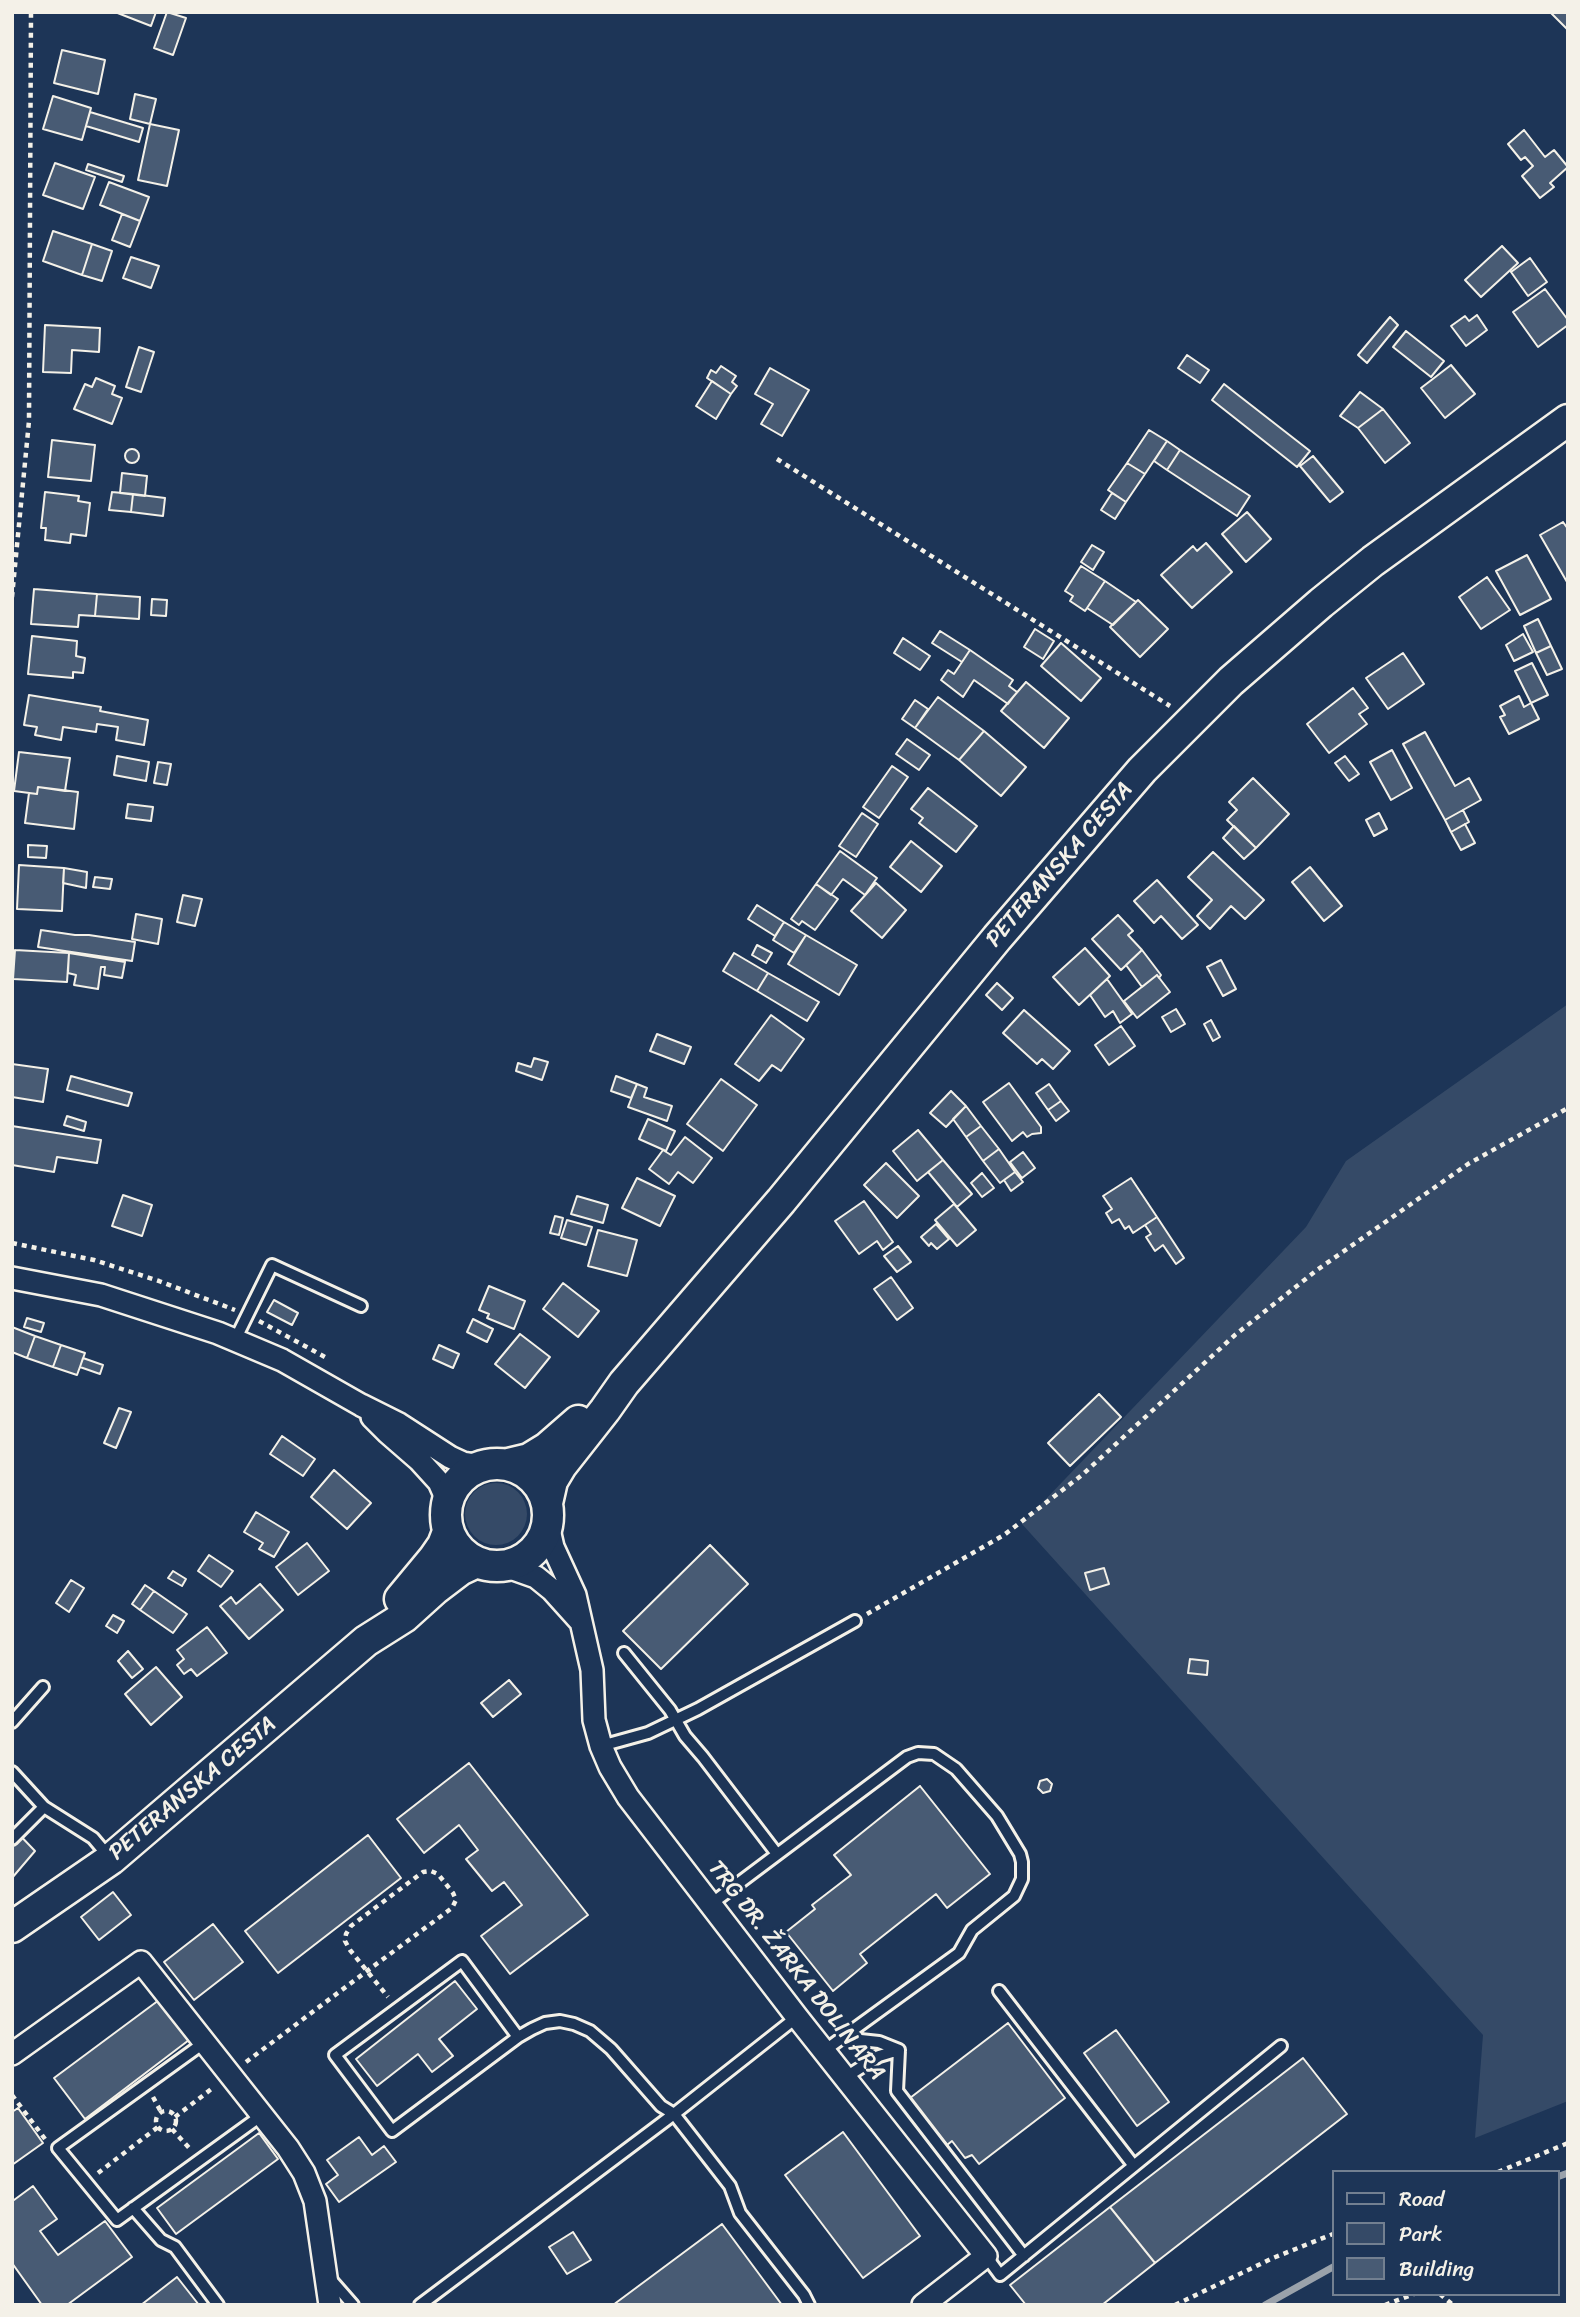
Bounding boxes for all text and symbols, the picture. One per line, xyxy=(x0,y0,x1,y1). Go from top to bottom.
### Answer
street label: PETERANSKA CESTA xyxy=(981,777,1139,953)
street label: PETERANSKA CESTA xyxy=(104,1711,282,1867)
street label: TRG DR. ŽARKA DOLINARA xyxy=(701,1855,891,2087)
legend xyxy=(1332,2170,1559,2296)
text: Road xyxy=(1399,2180,1444,2218)
text: Park xyxy=(1399,2215,1442,2253)
text: Building xyxy=(1399,2250,1474,2288)

